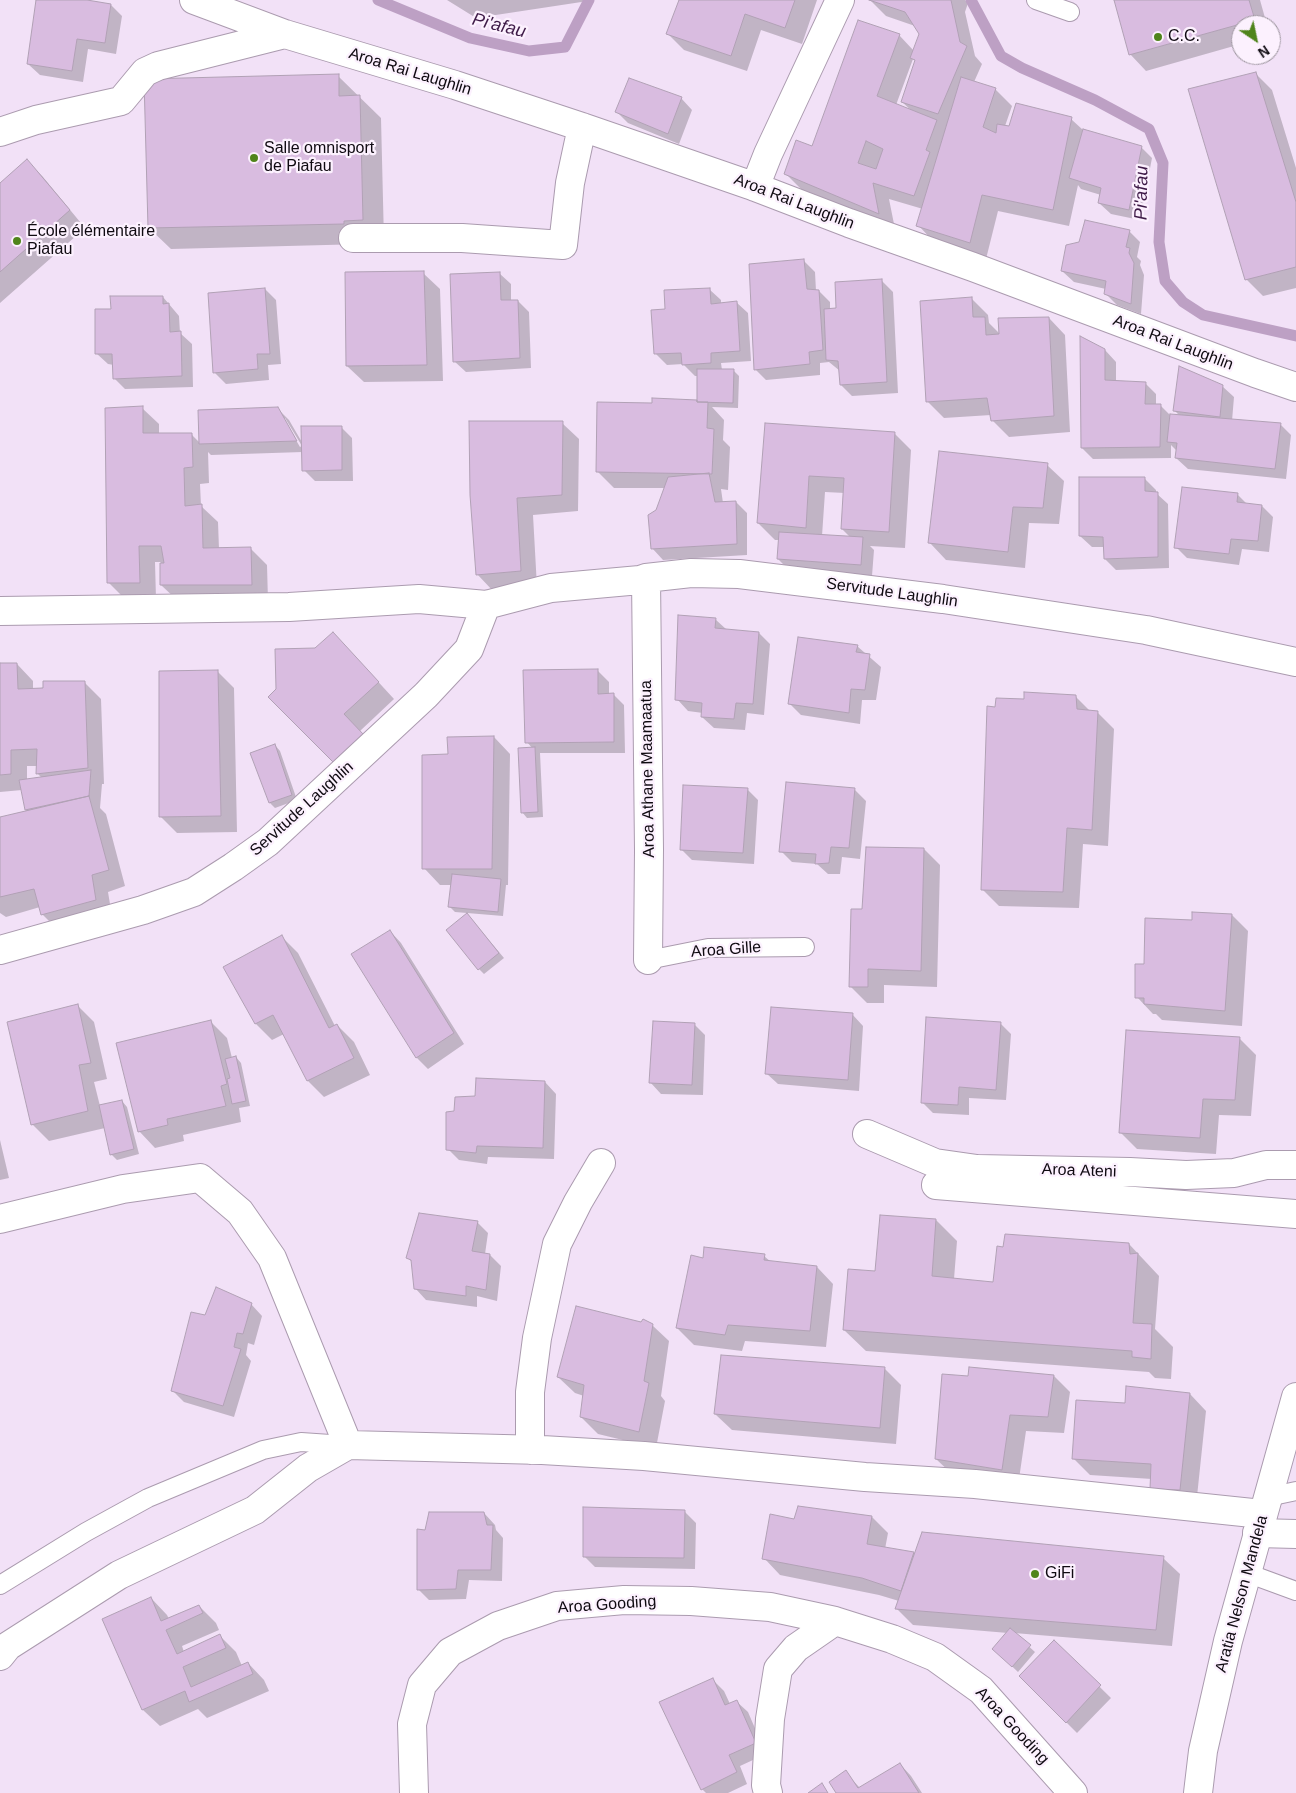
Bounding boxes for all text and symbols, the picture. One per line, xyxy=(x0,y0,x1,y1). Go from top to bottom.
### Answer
water label: Pi'afau xyxy=(470,9,528,43)
north arrow xyxy=(1231,15,1281,65)
place label: C.C. xyxy=(1168,27,1200,47)
marker: C.C. xyxy=(1152,31,1164,43)
text: N xyxy=(1255,42,1272,61)
street label: Aroa Rai Laughlin xyxy=(346,44,474,100)
place label: Salle omnisport de Piafau xyxy=(264,139,374,177)
marker: Salle omnisport de Piafau xyxy=(248,152,260,164)
water label: Pi'afau xyxy=(1131,166,1153,220)
street label: Aroa Rai Laughlin xyxy=(731,170,857,234)
place label: École élémentaire Piafau xyxy=(27,222,155,260)
marker: École élémentaire Piafau xyxy=(11,235,23,247)
street label: Aroa Rai Laughlin xyxy=(1110,311,1236,375)
street label: Servitude Laughlin xyxy=(825,574,959,612)
street label: Aroa Athane Maamaatua xyxy=(637,680,659,858)
street label: Servitude Laughlin xyxy=(246,758,358,860)
street label: Aroa Gille xyxy=(690,938,762,962)
street label: Aroa Ateni xyxy=(1041,1160,1117,1182)
street label: Aratia Nelson Mandela xyxy=(1212,1513,1272,1675)
place label: GiFi xyxy=(1045,1564,1074,1584)
marker: GiFi xyxy=(1029,1568,1041,1580)
street label: Aroa Gooding xyxy=(557,1592,657,1618)
street label: Aroa Gooding xyxy=(971,1683,1053,1769)

